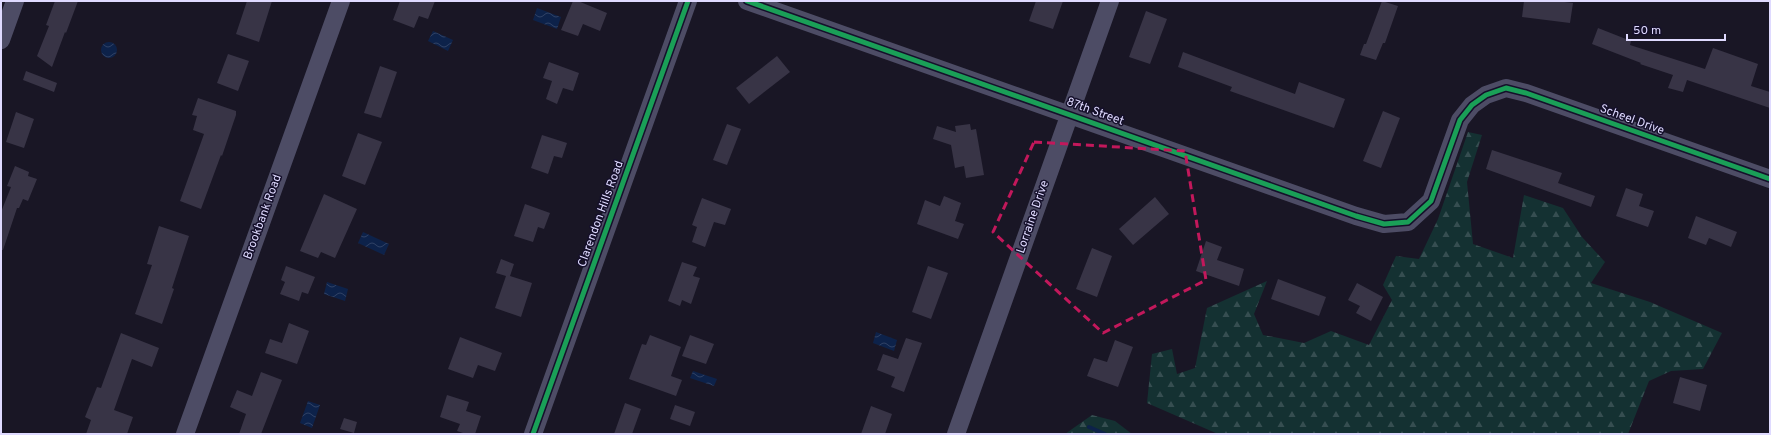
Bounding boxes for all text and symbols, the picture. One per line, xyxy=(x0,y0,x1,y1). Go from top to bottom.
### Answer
scale bar xyxy=(1627,16,1725,42)
text: 50 m xyxy=(1633,23,1661,39)
street label: 87th Street xyxy=(1064,94,1126,130)
street label: Scheel Drive xyxy=(1598,101,1666,139)
street label: Clarendon Hills Road xyxy=(574,159,628,269)
street label: Brookbank Road xyxy=(240,172,286,262)
street label: Lorraine Drive xyxy=(1013,178,1053,256)

